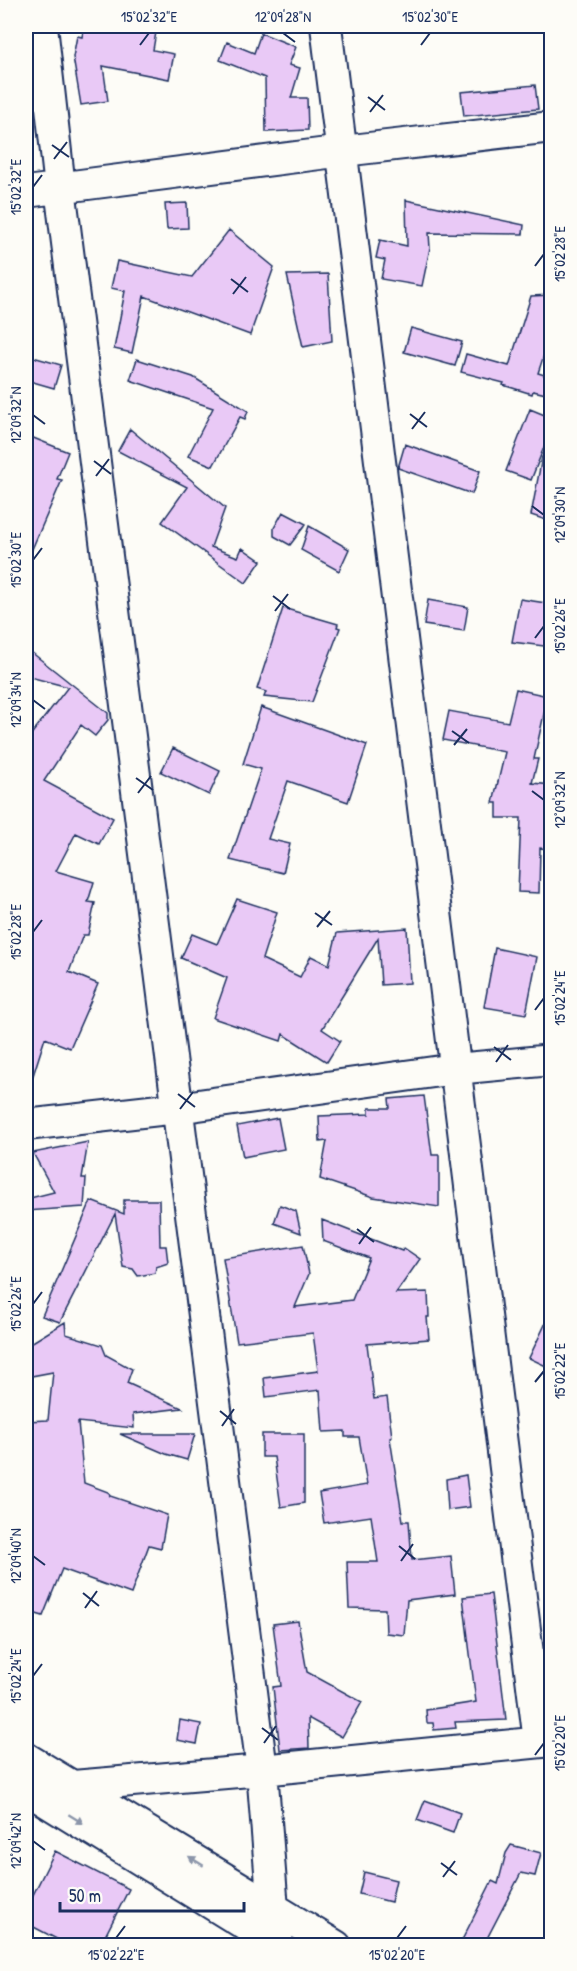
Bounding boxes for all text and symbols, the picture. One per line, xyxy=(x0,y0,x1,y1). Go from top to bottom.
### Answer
text: 15°02'32"E xyxy=(121,6,178,27)
text: 12°09'28"N xyxy=(255,6,311,27)
text: 15°02'30"E xyxy=(402,6,458,27)
text: 15°02'32"E xyxy=(5,158,26,215)
text: 15°02'28"E xyxy=(549,226,570,282)
text: 12°09'32"N xyxy=(5,387,26,443)
text: 12°09'30"N xyxy=(549,487,570,543)
text: 15°02'30"E xyxy=(5,532,26,588)
text: 15°02'26"E xyxy=(549,598,570,654)
text: 12°09'34"N xyxy=(5,672,26,728)
text: 12°09'32"N xyxy=(549,772,570,828)
text: 15°02'28"E xyxy=(5,904,26,960)
text: 15°02'24"E xyxy=(549,970,570,1026)
text: 15°02'26"E xyxy=(5,1276,26,1332)
text: 15°02'22"E xyxy=(549,1342,570,1399)
text: 12°09'40"N xyxy=(5,1528,26,1584)
text: 15°02'24"E xyxy=(5,1648,26,1704)
text: 15°02'20"E xyxy=(549,1714,570,1771)
text: 12°09'42"N xyxy=(5,1813,26,1869)
one-way arrow xyxy=(68,1814,84,1825)
one-way arrow xyxy=(188,1856,204,1867)
scale bar xyxy=(60,1875,244,1913)
text: 50 m xyxy=(69,1883,101,1908)
text: 15°02'22"E xyxy=(88,1944,145,1965)
text: 15°02'20"E xyxy=(369,1944,426,1965)

